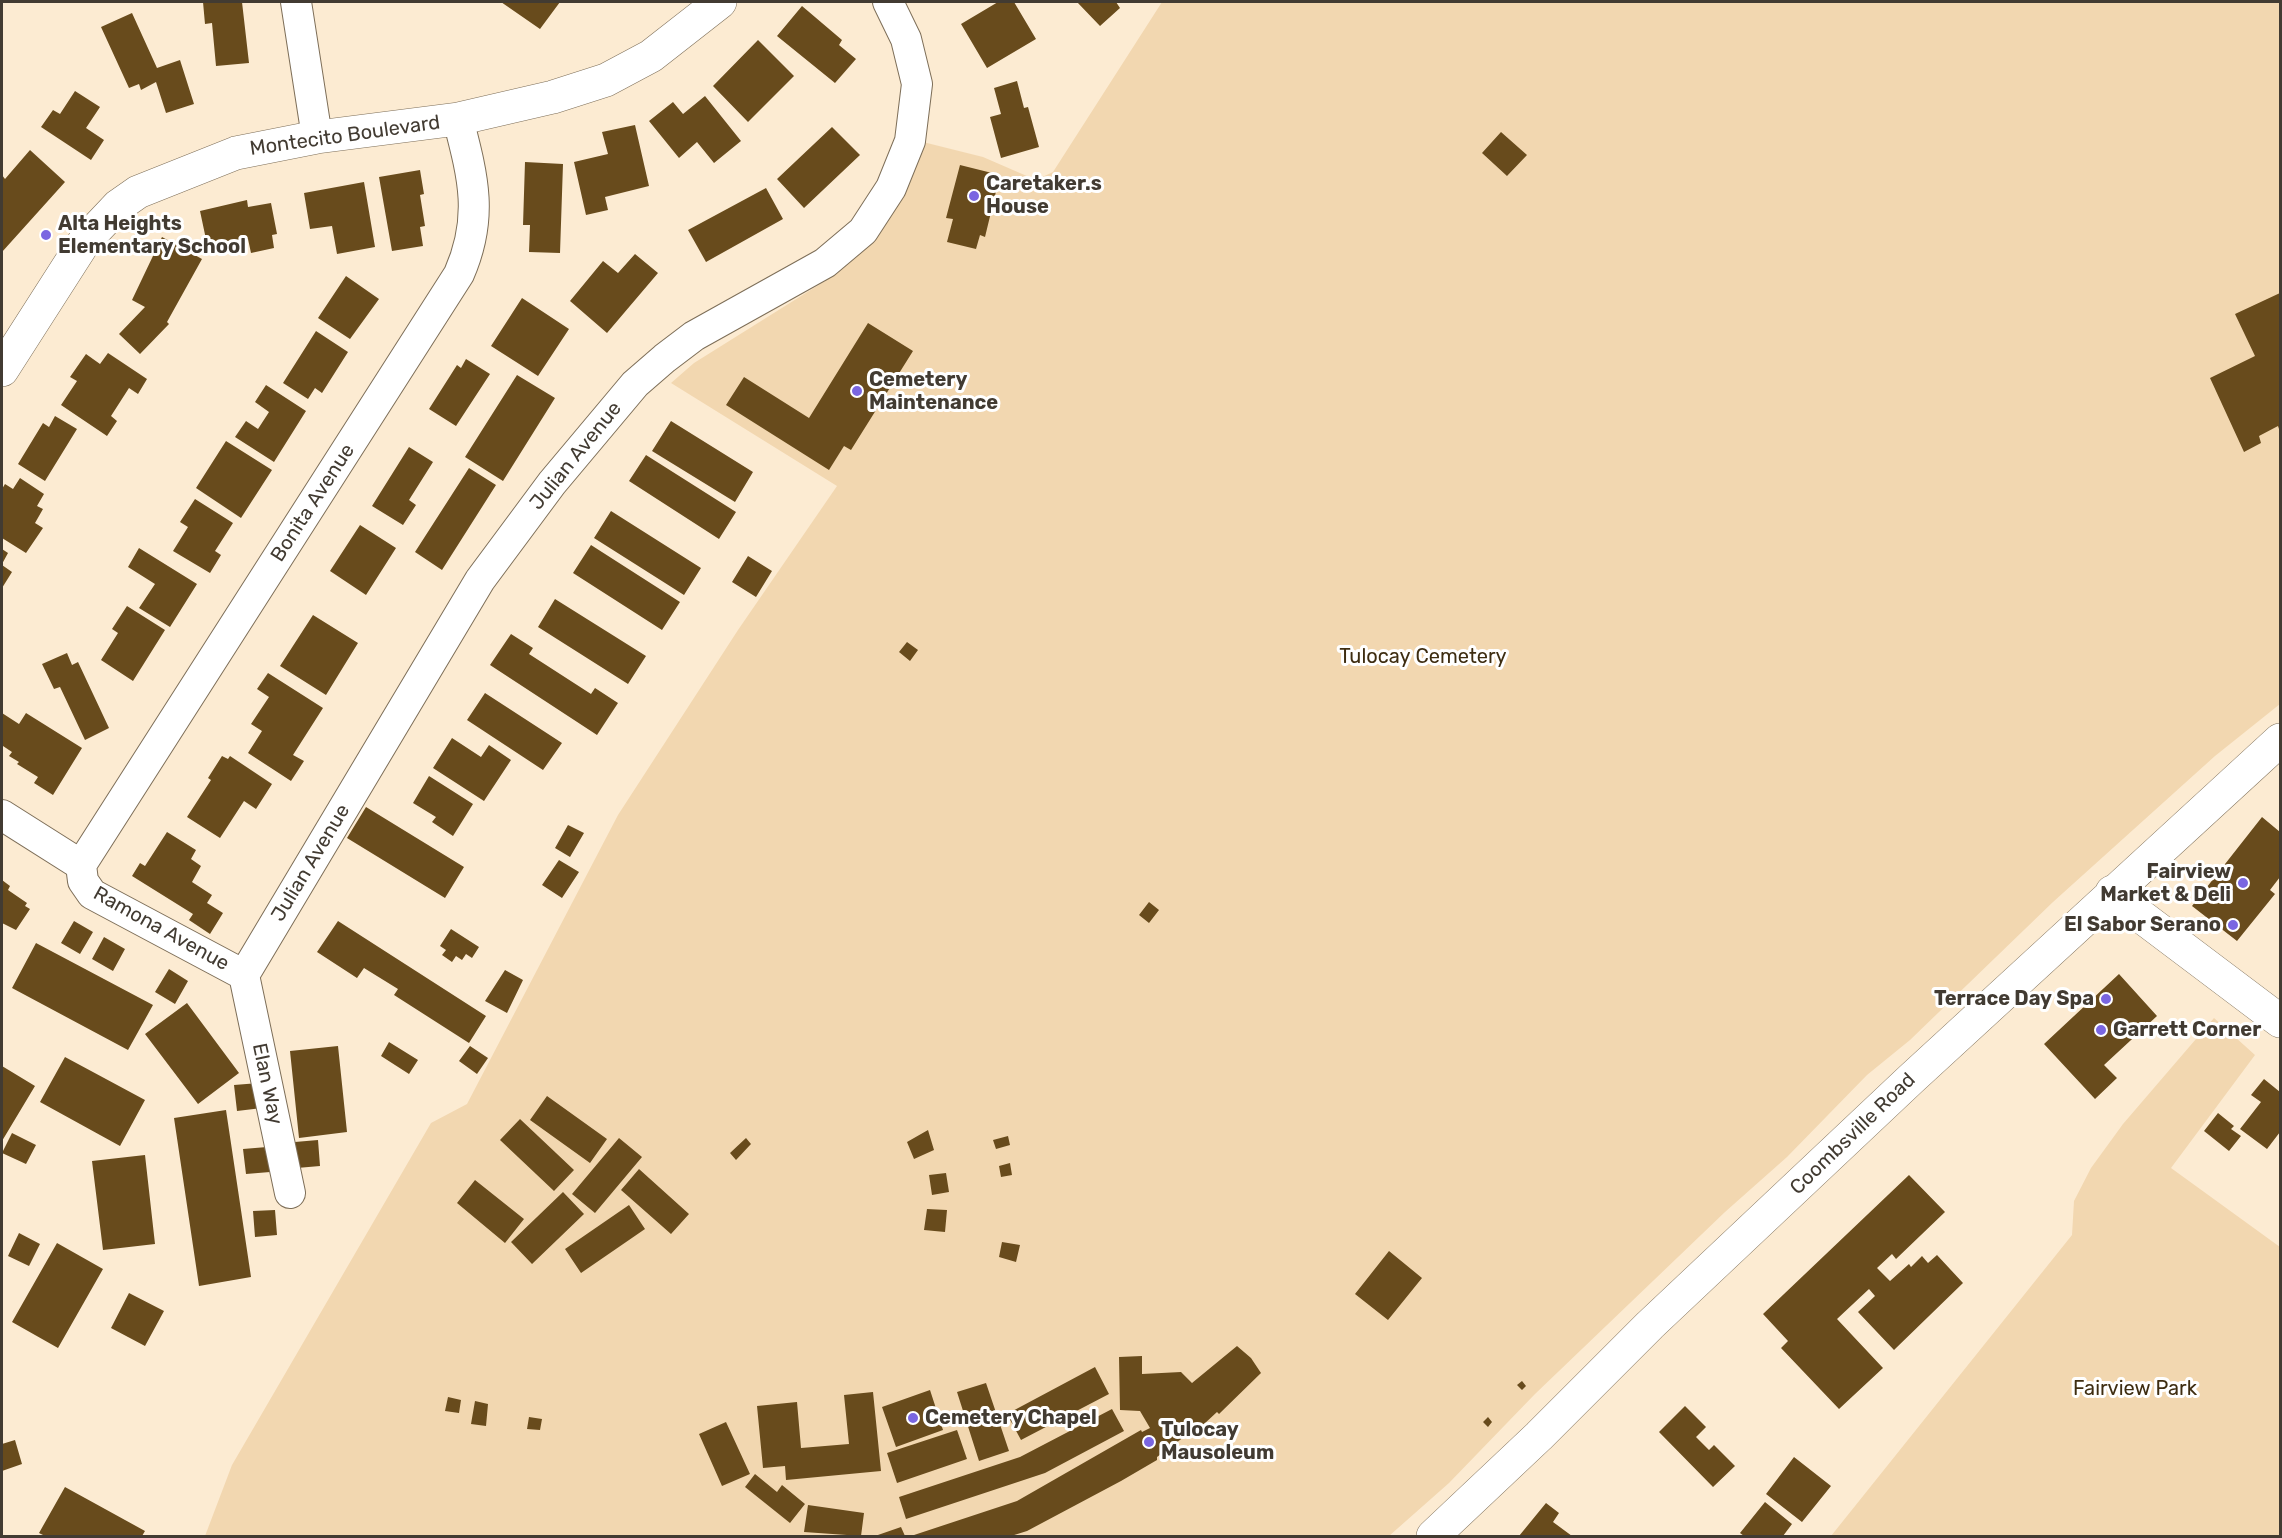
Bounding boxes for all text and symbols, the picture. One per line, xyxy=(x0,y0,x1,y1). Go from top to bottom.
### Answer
street label: Montecito Boulevard xyxy=(248,111,442,161)
place label: Caretaker.s House xyxy=(986,172,1102,219)
marker: Caretaker.s House xyxy=(967,189,981,203)
place label: Alta Heights Elementary School xyxy=(58,212,246,259)
marker: Alta Heights Elementary School xyxy=(39,228,53,242)
place label: Cemetery Maintenance xyxy=(869,368,998,415)
marker: Cemetery Maintenance xyxy=(850,384,864,398)
street label: Julian Avenue xyxy=(525,397,627,515)
street label: Bonita Avenue xyxy=(266,440,360,566)
park label: Tulocay Cemetery xyxy=(1339,645,1507,669)
street label: Julian Avenue xyxy=(267,800,355,926)
place label: Fairview Market & Deli xyxy=(2100,860,2231,907)
marker: Fairview Market & Deli xyxy=(2236,876,2250,890)
street label: Ramona Avenue xyxy=(89,882,233,976)
place label: El Sabor Serano xyxy=(2064,913,2221,937)
marker: El Sabor Serano xyxy=(2226,918,2240,932)
place label: Terrace Day Spa xyxy=(1934,987,2094,1011)
marker: Terrace Day Spa xyxy=(2099,992,2113,1006)
place label: Garrett Corner xyxy=(2113,1018,2261,1042)
marker: Garrett Corner xyxy=(2094,1023,2108,1037)
street label: Elan Way xyxy=(247,1041,287,1127)
street label: Coombsville Road xyxy=(1785,1068,1921,1200)
park label: Fairview Park xyxy=(2073,1377,2197,1401)
place label: Cemetery Chapel xyxy=(925,1406,1097,1430)
marker: Cemetery Chapel xyxy=(906,1411,920,1425)
place label: Tulocay Mausoleum xyxy=(1161,1418,1274,1465)
marker: Tulocay Mausoleum xyxy=(1142,1435,1156,1449)

